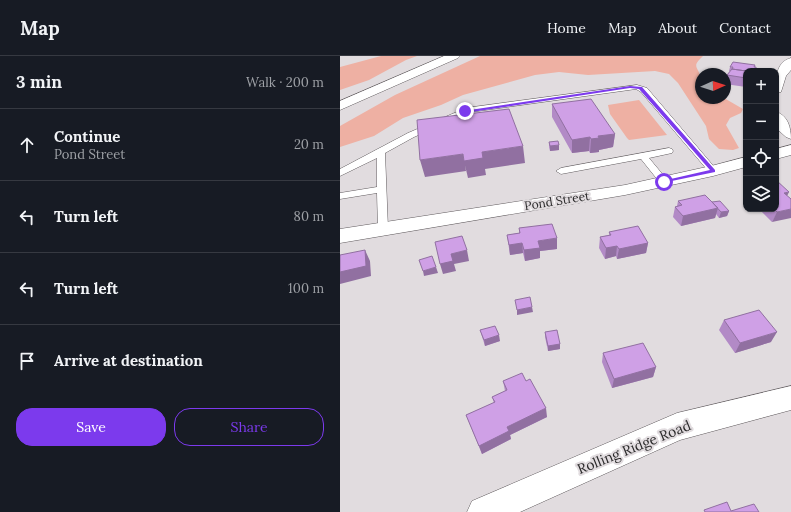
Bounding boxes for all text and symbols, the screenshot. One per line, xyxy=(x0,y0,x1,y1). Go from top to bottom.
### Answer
text: Map xyxy=(20,16,60,40)
text: Home xyxy=(547,19,586,37)
text: Map xyxy=(608,19,636,37)
text: About xyxy=(658,19,697,37)
text: Contact xyxy=(719,19,771,37)
north arrow xyxy=(695,68,731,104)
map controls xyxy=(743,68,779,212)
button: + xyxy=(743,68,779,104)
text: 3 min xyxy=(16,71,62,93)
text: Walk · 200 m xyxy=(246,74,324,91)
route end xyxy=(456,102,474,120)
button: − xyxy=(743,104,779,140)
text: Continue xyxy=(54,127,120,146)
icon: ahead xyxy=(16,134,38,156)
text: 20 m xyxy=(294,136,324,153)
button: locate xyxy=(743,140,779,176)
text: Pond Street xyxy=(54,146,125,163)
route start xyxy=(655,173,673,191)
button: layers xyxy=(743,176,779,212)
street label: Pond Street xyxy=(523,188,591,213)
icon: left xyxy=(16,206,38,228)
text: Turn left xyxy=(54,207,118,226)
text: 80 m xyxy=(294,208,324,225)
icon: left xyxy=(16,278,38,300)
text: Turn left xyxy=(54,279,118,298)
text: 100 m xyxy=(288,280,324,297)
icon: arrive xyxy=(16,350,38,372)
text: Arrive at destination xyxy=(54,351,203,370)
button: Save xyxy=(16,408,166,446)
button: Share xyxy=(174,408,324,446)
street label: Rolling Ridge Road xyxy=(575,416,693,478)

